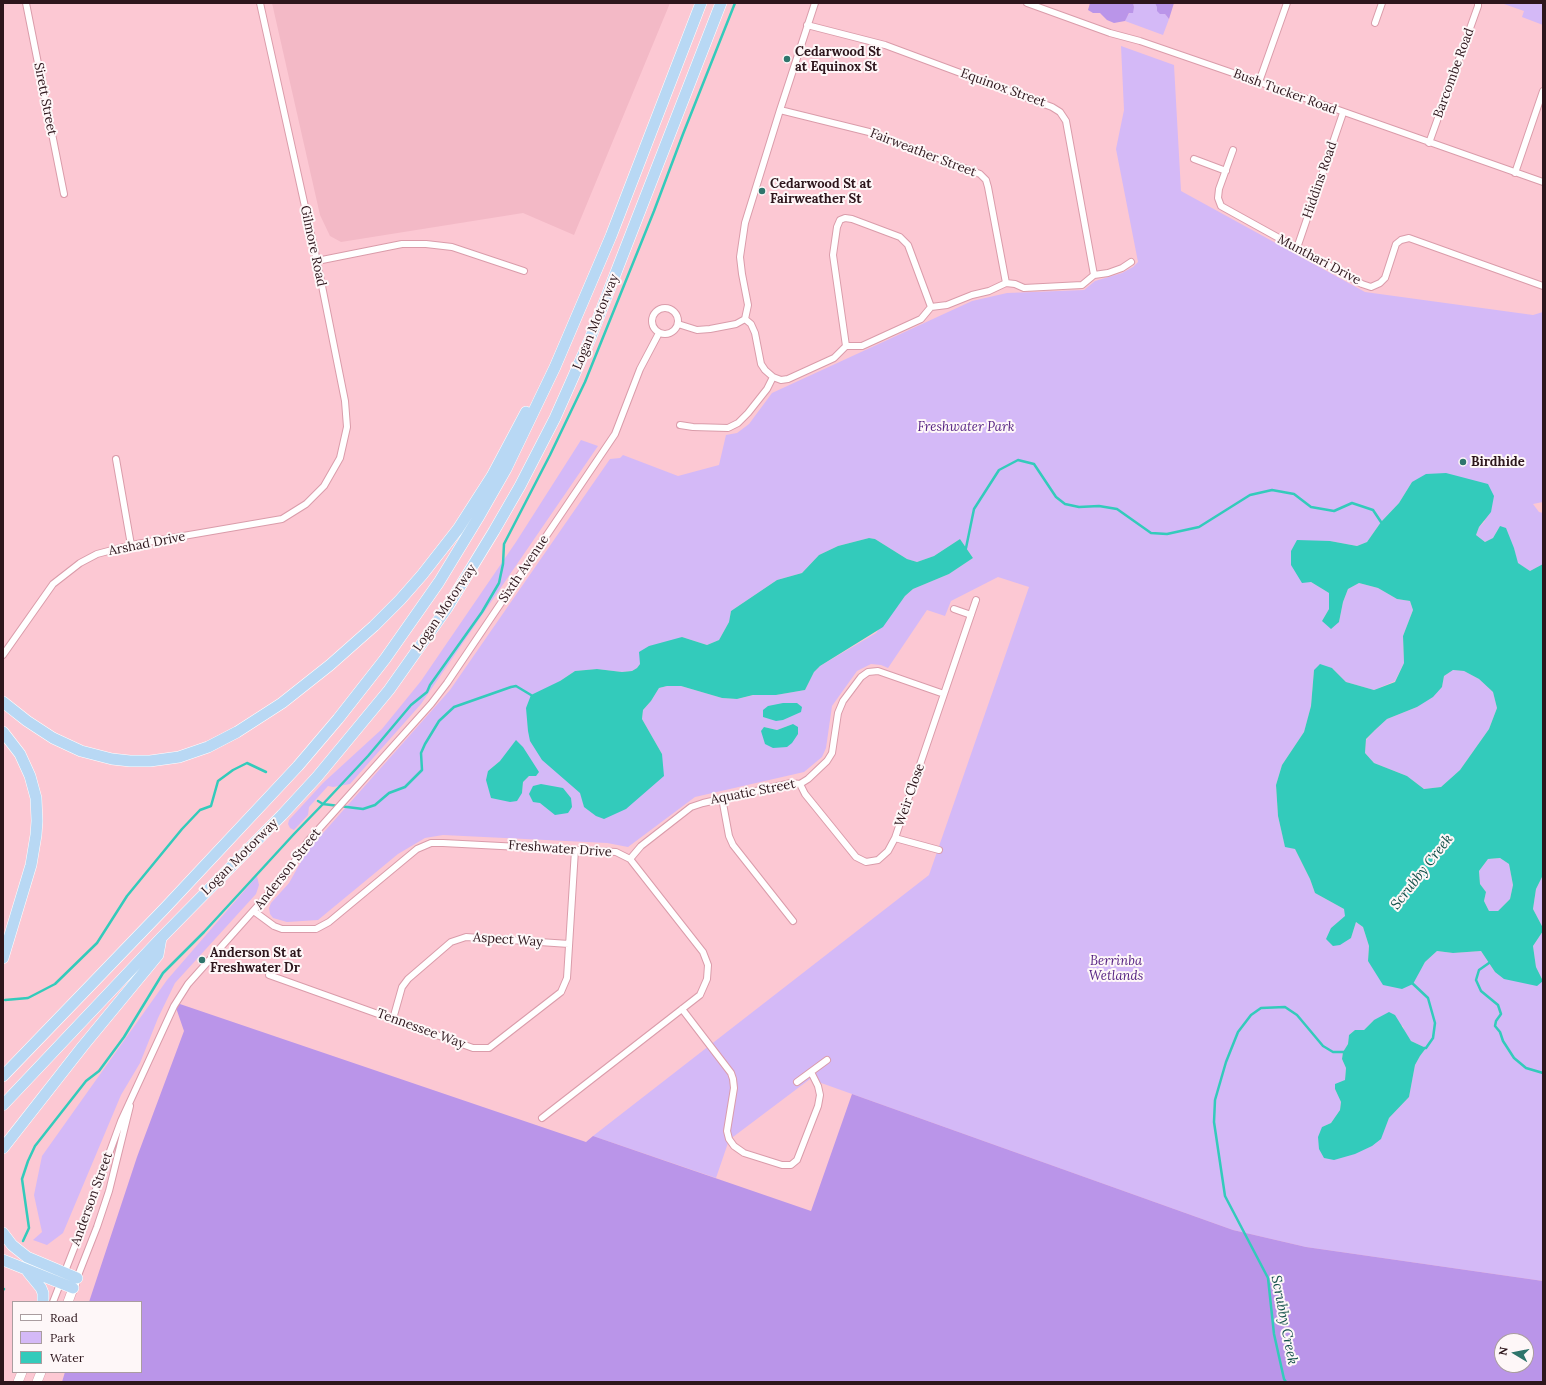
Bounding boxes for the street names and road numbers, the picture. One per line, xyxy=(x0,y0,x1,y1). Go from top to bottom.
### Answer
street label: Barcombe Road xyxy=(1430,26,1478,120)
street label: Sirett Street xyxy=(30,61,60,137)
street label: Equinox Street xyxy=(958,65,1048,111)
street label: Bush Tucker Road xyxy=(1231,66,1339,118)
street label: Fairweather Street xyxy=(868,126,978,180)
street label: Hiddins Road xyxy=(1300,139,1340,221)
street label: Gilmore Road xyxy=(297,204,329,288)
street label: Munthari Drive xyxy=(1275,231,1363,289)
street label: Logan Motorway xyxy=(570,272,622,372)
street label: Arshad Drive xyxy=(107,529,187,559)
street label: Sixth Avenue xyxy=(496,532,552,606)
street label: Logan Motorway xyxy=(410,561,480,655)
street label: Weir Close xyxy=(892,762,928,828)
street label: Aquatic Street xyxy=(709,776,797,808)
street label: Logan Motorway xyxy=(198,815,282,899)
street label: Anderson Street xyxy=(252,825,324,913)
street label: Freshwater Drive xyxy=(508,838,612,860)
street label: Aspect Way xyxy=(473,930,543,950)
street label: Tennessee Way xyxy=(375,1006,467,1052)
street label: Anderson Street xyxy=(68,1150,116,1248)

